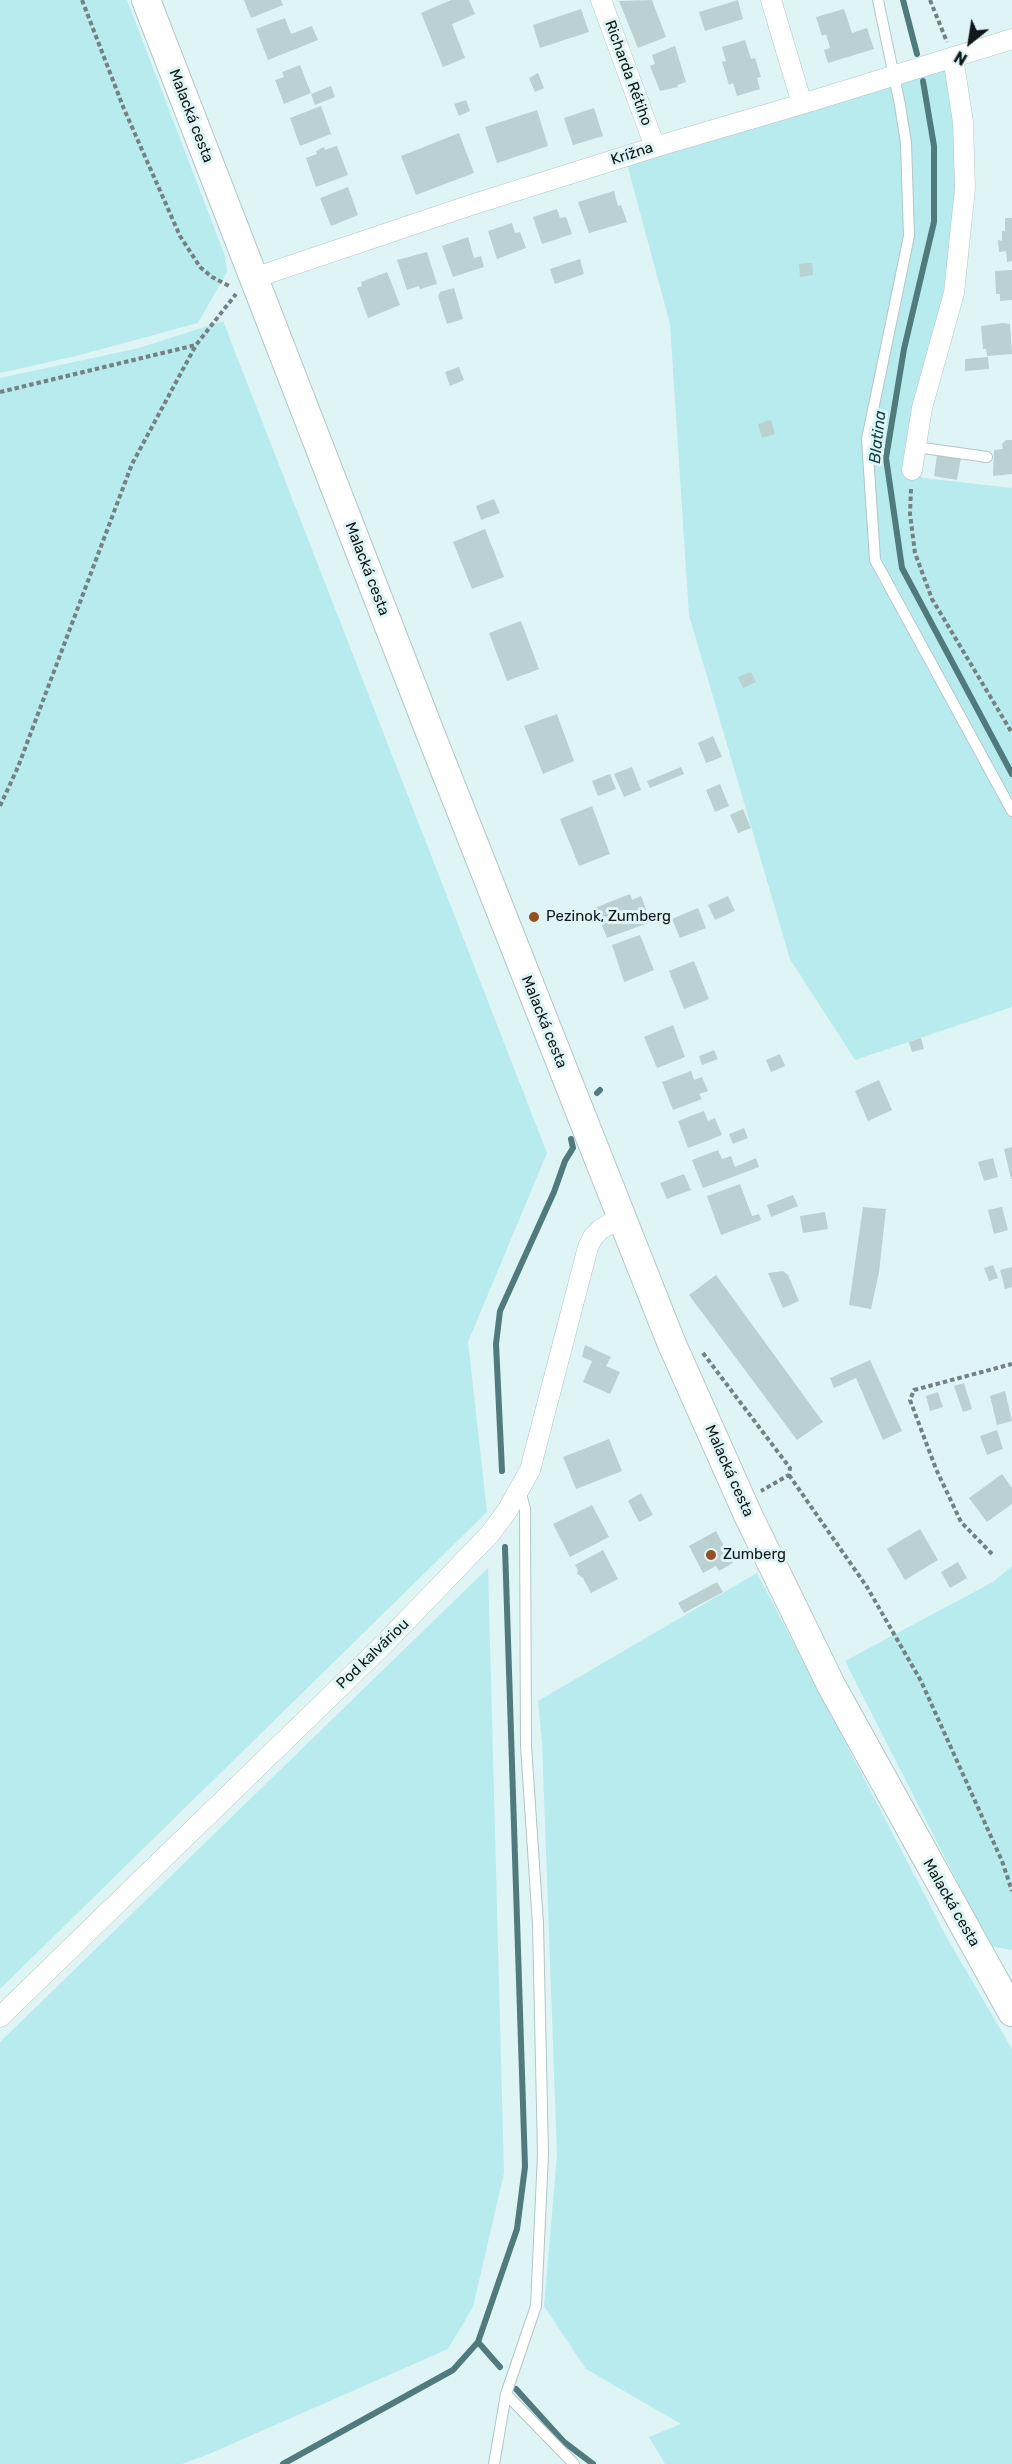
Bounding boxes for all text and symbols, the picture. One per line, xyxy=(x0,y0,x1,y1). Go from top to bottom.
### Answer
north arrow xyxy=(940,12,1000,72)
street label: Richarda Rétiho xyxy=(601,18,655,128)
text: N xyxy=(951,47,970,69)
street label: Malacká cesta xyxy=(165,67,217,165)
street label: Krížna xyxy=(609,139,655,169)
water label: Blatina xyxy=(866,410,890,464)
street label: Malacká cesta xyxy=(341,520,393,618)
place label: Pezinok, Zumberg xyxy=(546,908,671,926)
marker: Pezinok, Zumberg xyxy=(527,910,541,924)
street label: Malacká cesta xyxy=(517,973,571,1071)
street label: Malacká cesta xyxy=(701,1422,757,1520)
place label: Zumberg xyxy=(723,1546,786,1564)
marker: Zumberg xyxy=(704,1548,718,1562)
street label: Pod kalváriou xyxy=(333,1615,413,1693)
street label: Malacká cesta xyxy=(919,1856,983,1950)

